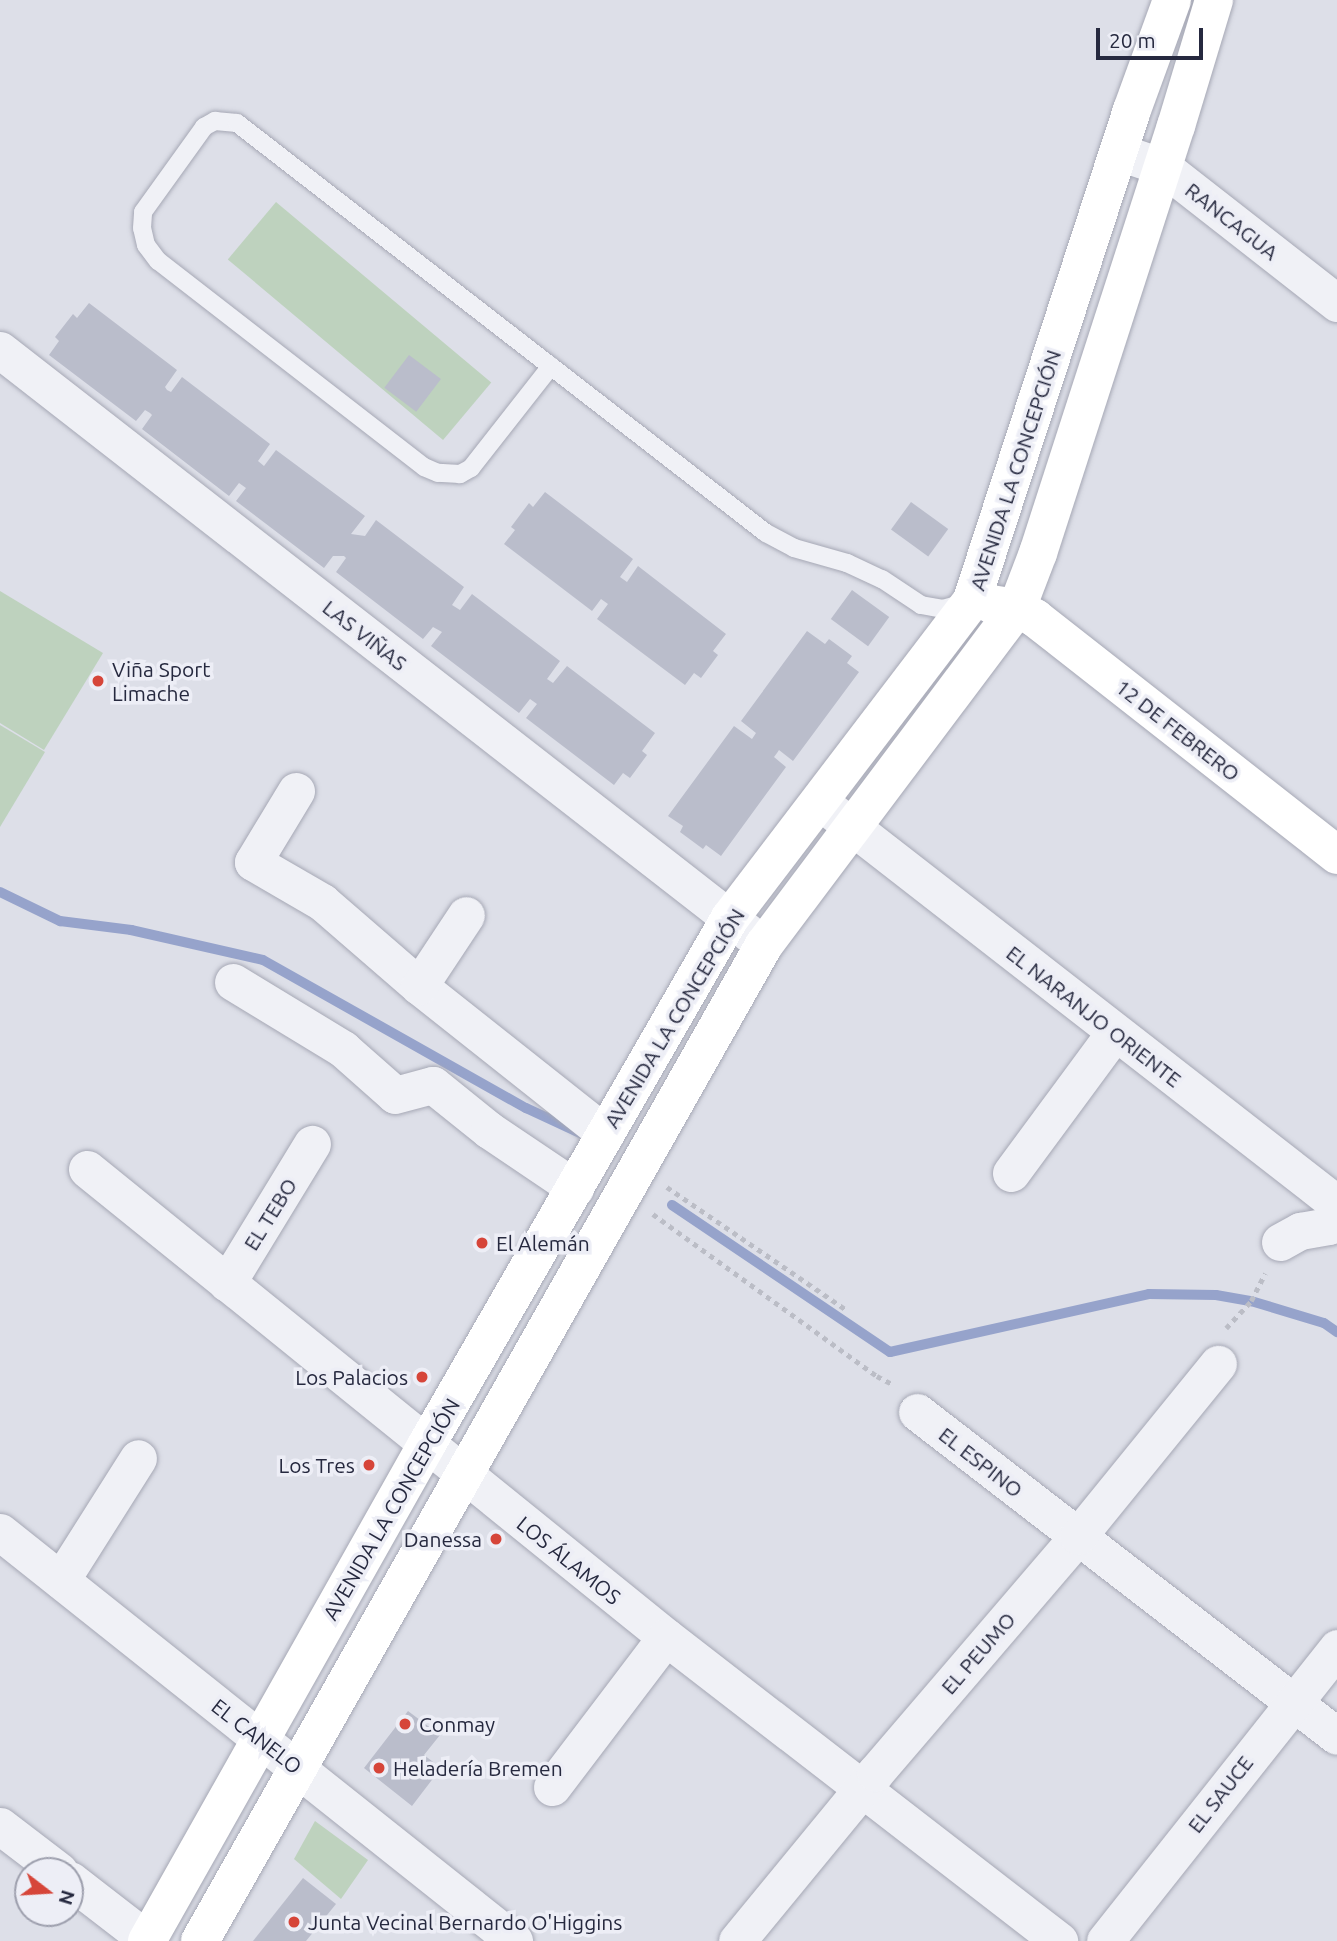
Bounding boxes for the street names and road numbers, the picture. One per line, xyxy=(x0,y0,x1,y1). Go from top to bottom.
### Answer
street label: RANCAGUA xyxy=(1181,177,1283,265)
street label: AVENIDA LA CONCEPCIÓN xyxy=(964,346,1066,594)
street label: LAS VIÑAS xyxy=(318,594,412,676)
street label: 12 DE FEBRERO xyxy=(1111,674,1245,786)
street label: AVENIDA LA CONCEPCIÓN xyxy=(598,904,750,1132)
street label: EL NARANJO ORIENTE xyxy=(1002,940,1186,1092)
street label: EL TEBO xyxy=(238,1173,302,1255)
street label: AVENIDA LA CONCEPCIÓN xyxy=(317,1394,465,1624)
street label: EL ESPINO xyxy=(934,1422,1028,1502)
street label: LOS ÁLAMOS xyxy=(512,1510,626,1610)
street label: EL PEUMO xyxy=(936,1607,1020,1699)
street label: EL CANELO xyxy=(207,1693,307,1779)
street label: EL SAUCE xyxy=(1182,1750,1258,1838)

